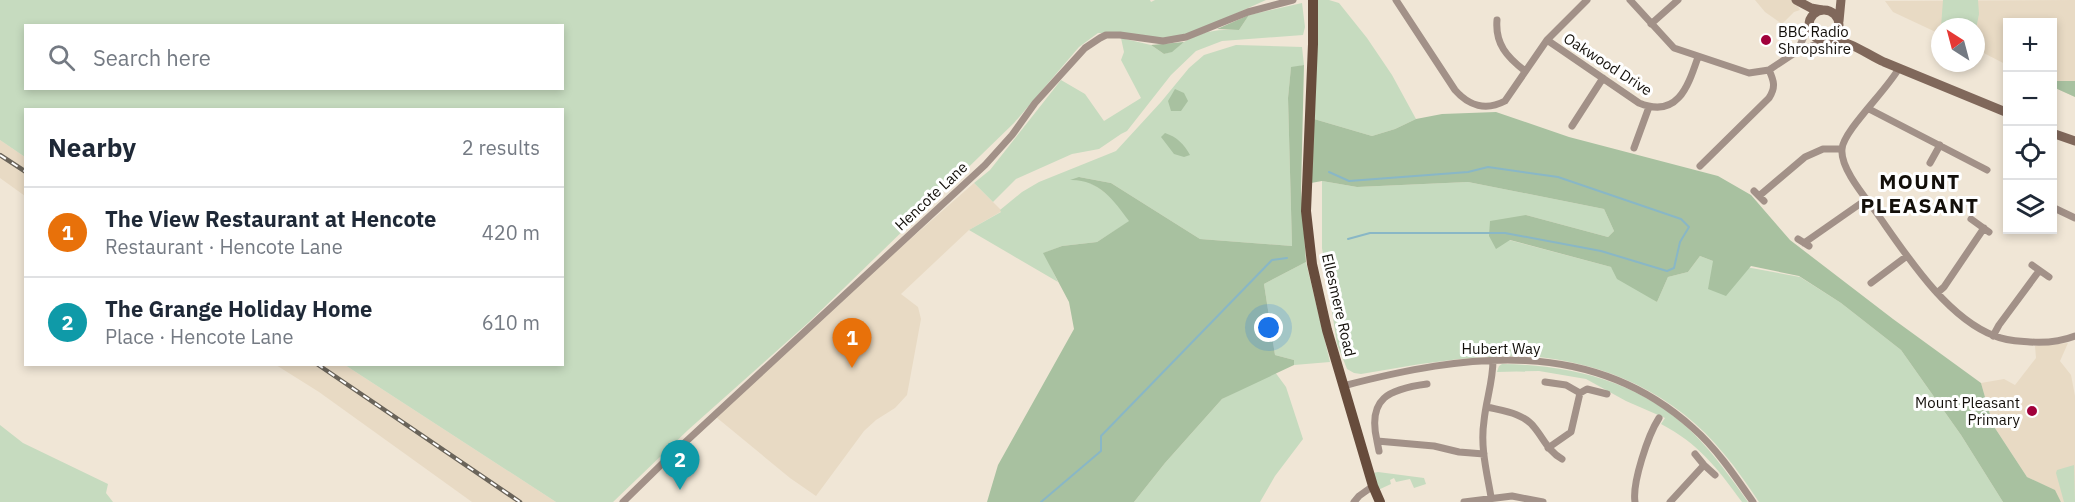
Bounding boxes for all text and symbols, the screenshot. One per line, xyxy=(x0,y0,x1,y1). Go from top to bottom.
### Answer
north arrow xyxy=(1931,18,1985,72)
map controls xyxy=(2003,18,2057,234)
button: + xyxy=(2003,18,2057,72)
place label: BBC Radio Shropshire xyxy=(1778,22,1851,58)
search box xyxy=(24,24,564,90)
street label: Oakwood Drive xyxy=(1560,28,1656,100)
marker: BBC Radio Shropshire xyxy=(1759,33,1773,47)
icon: search xyxy=(45,41,78,74)
text: Search here xyxy=(93,43,211,72)
button: − xyxy=(2003,72,2057,126)
button: locate xyxy=(2003,126,2057,180)
text: Nearby xyxy=(48,130,136,164)
text: 2 results xyxy=(462,134,540,161)
street label: Hencote Lane xyxy=(891,158,971,234)
district label: MOUNT PLEASANT xyxy=(1861,167,1980,219)
button: layers xyxy=(2003,180,2057,234)
text: The View Restaurant at Hencote xyxy=(105,204,436,233)
text: 1 xyxy=(62,219,74,246)
text: 420 m xyxy=(482,219,540,246)
text: Restaurant · Hencote Lane xyxy=(105,233,343,260)
street label: Ellesmere Road xyxy=(1318,252,1360,358)
text: The Grange Holiday Home xyxy=(105,294,372,323)
text: 2 xyxy=(62,309,74,336)
text: 610 m xyxy=(482,309,540,336)
your location xyxy=(1254,313,1283,342)
pin: 1 xyxy=(832,318,872,368)
text: Place · Hencote Lane xyxy=(105,323,293,350)
street label: Hubert Way xyxy=(1461,339,1541,358)
place label: Mount Pleasant Primary xyxy=(1915,393,2021,429)
marker: Mount Pleasant Primary xyxy=(2025,404,2039,418)
pin: 2 xyxy=(660,440,700,490)

